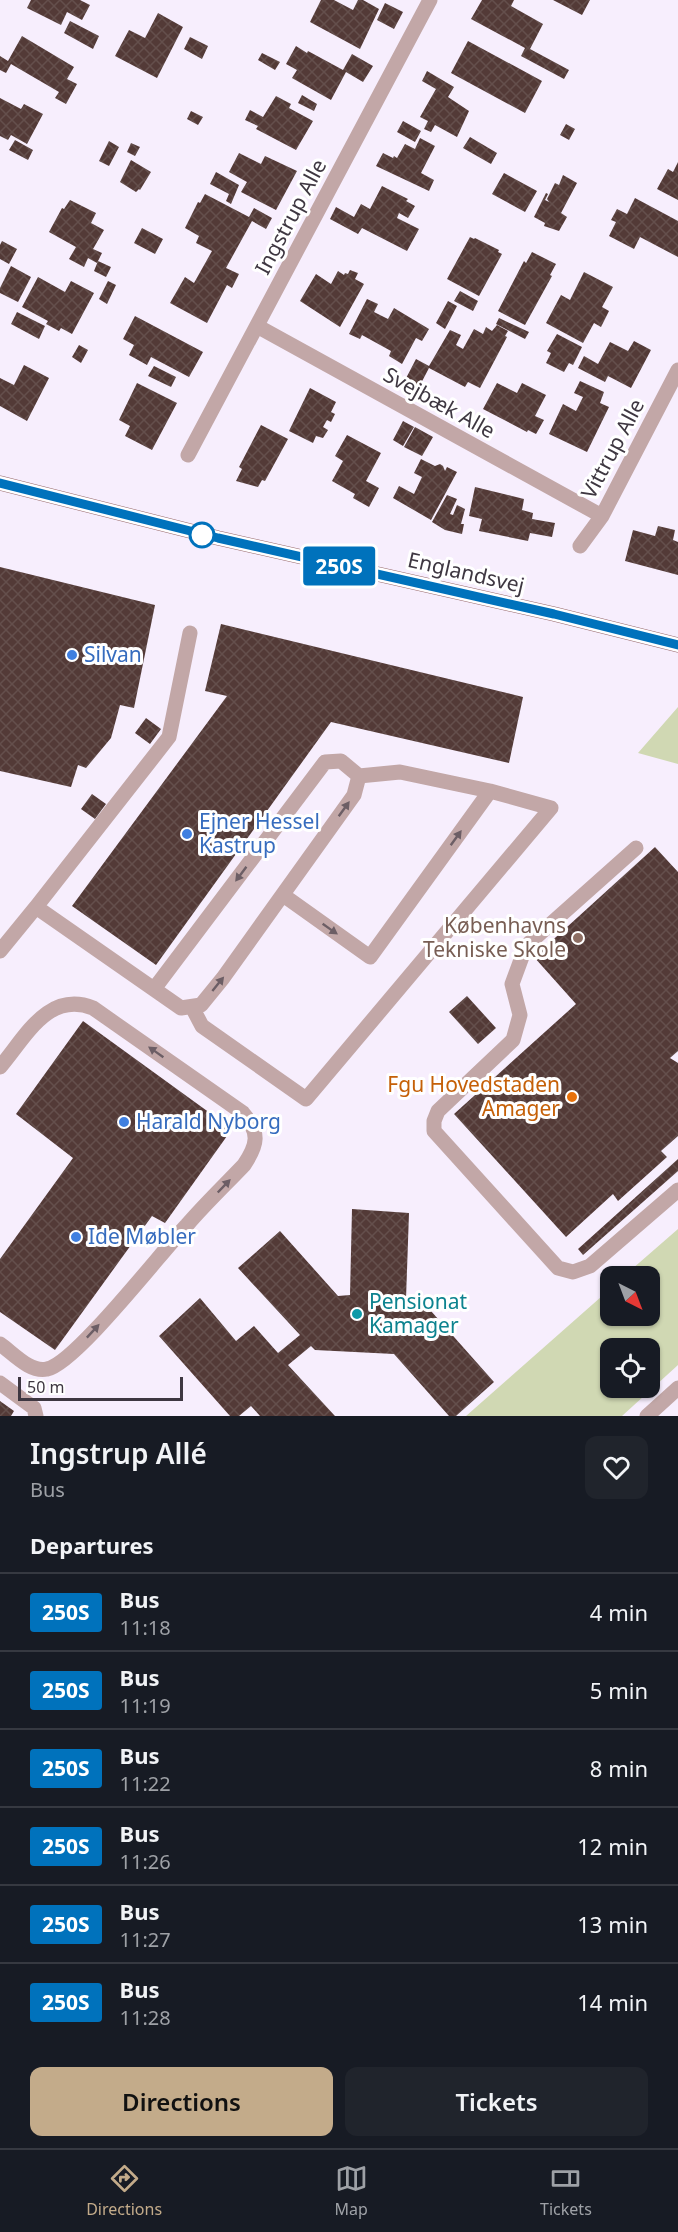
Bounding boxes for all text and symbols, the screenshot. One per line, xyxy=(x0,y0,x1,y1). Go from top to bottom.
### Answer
street label: Ingstrup Alle xyxy=(248,154,332,279)
street label: Svejbæk Alle xyxy=(379,360,500,444)
street label: Vittrup Alle xyxy=(574,394,650,503)
unlabelled marker xyxy=(189,522,215,548)
street label: Englandsvej xyxy=(405,545,527,599)
line badge: 250S xyxy=(297,546,381,586)
text: 250S xyxy=(315,552,363,580)
place label: Silvan xyxy=(84,640,142,668)
marker: Silvan xyxy=(65,648,79,662)
one-way arrow xyxy=(338,802,350,818)
place label: Ejner Hessel Kastrup xyxy=(199,807,320,859)
marker: Ejner Hessel Kastrup xyxy=(180,827,194,841)
one-way arrow xyxy=(450,831,462,847)
one-way arrow xyxy=(236,866,248,881)
place label: Københavns Tekniske Skole xyxy=(423,911,566,963)
one-way arrow xyxy=(323,922,338,934)
marker: Københavns Tekniske Skole xyxy=(571,931,585,945)
one-way arrow xyxy=(211,977,223,992)
one-way arrow xyxy=(148,1046,164,1058)
place label: Fgu Hovedstaden Amager xyxy=(387,1070,560,1122)
marker: Fgu Hovedstaden Amager xyxy=(565,1090,579,1104)
place label: Harald Nyborg xyxy=(136,1107,281,1135)
marker: Harald Nyborg xyxy=(117,1115,131,1129)
one-way arrow xyxy=(216,1180,230,1194)
place label: Ide Møbler xyxy=(88,1222,196,1250)
marker: Ide Møbler xyxy=(69,1230,83,1244)
north arrow xyxy=(600,1266,660,1326)
map controls xyxy=(600,1266,660,1398)
place label: Pensionat Kamager xyxy=(369,1287,467,1339)
marker: Pensionat Kamager xyxy=(350,1307,364,1321)
one-way arrow xyxy=(86,1324,99,1339)
button: locate xyxy=(600,1338,660,1398)
scale bar xyxy=(18,1374,183,1402)
text: 50 m xyxy=(27,1376,64,1398)
text: Ingstrup Allé xyxy=(30,1434,207,1472)
button: heart xyxy=(585,1436,648,1499)
text: Bus xyxy=(30,1476,65,1503)
text: Departures xyxy=(30,1530,154,1560)
text: Bus xyxy=(120,1584,160,1614)
text: 4 min xyxy=(590,1597,648,1627)
text: 250S xyxy=(42,1598,90,1626)
text: 11:18 xyxy=(120,1614,171,1641)
text: Bus xyxy=(120,1662,160,1692)
text: 5 min xyxy=(590,1675,648,1705)
text: 250S xyxy=(42,1676,90,1704)
text: 11:19 xyxy=(120,1692,171,1719)
text: Bus xyxy=(120,1740,160,1770)
text: 8 min xyxy=(590,1753,648,1783)
text: 250S xyxy=(42,1754,90,1782)
text: 11:22 xyxy=(120,1770,171,1797)
text: Bus xyxy=(120,1818,160,1848)
text: 12 min xyxy=(577,1831,648,1861)
text: 250S xyxy=(42,1832,90,1860)
text: 11:26 xyxy=(120,1848,171,1875)
text: Bus xyxy=(120,1896,160,1926)
text: 13 min xyxy=(577,1909,648,1939)
text: 250S xyxy=(42,1910,90,1938)
text: 11:27 xyxy=(120,1926,171,1953)
text: Bus xyxy=(120,1974,160,2004)
text: 14 min xyxy=(577,1987,648,2017)
text: 250S xyxy=(42,1988,90,2016)
text: 11:28 xyxy=(120,2004,171,2031)
button: Directions xyxy=(30,2067,333,2136)
button: Tickets xyxy=(345,2067,648,2136)
tab: Directions xyxy=(86,2162,162,2220)
tab: Map xyxy=(334,2162,368,2220)
tab: Tickets xyxy=(540,2162,592,2220)

